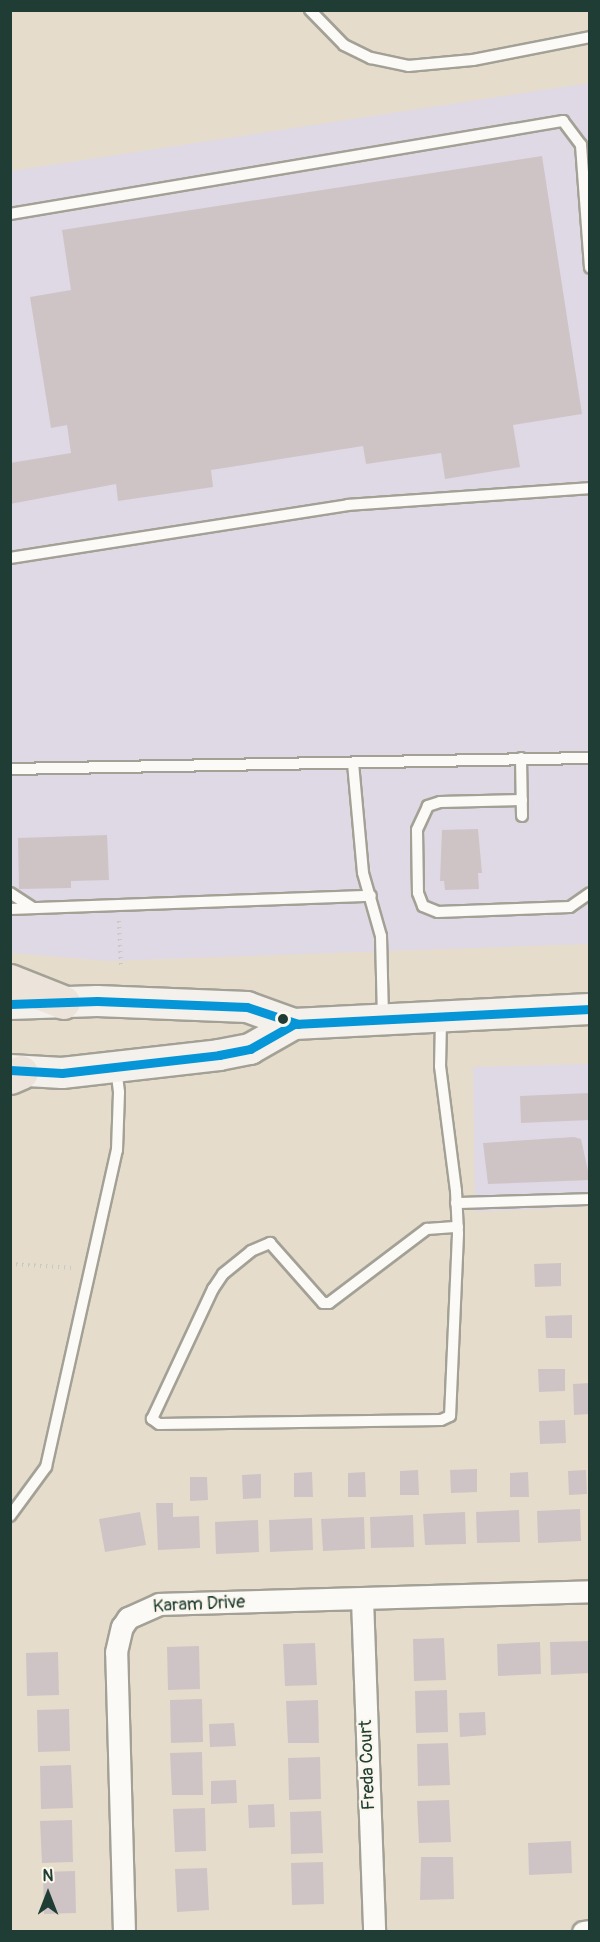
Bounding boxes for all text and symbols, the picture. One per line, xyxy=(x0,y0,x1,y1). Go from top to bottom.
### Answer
unlabelled marker xyxy=(277,1013,289,1025)
street label: Karam Drive xyxy=(152,1592,246,1618)
street label: Freda Court xyxy=(356,1719,380,1811)
north arrow xyxy=(18,1864,78,1924)
text: N xyxy=(43,1866,53,1886)

